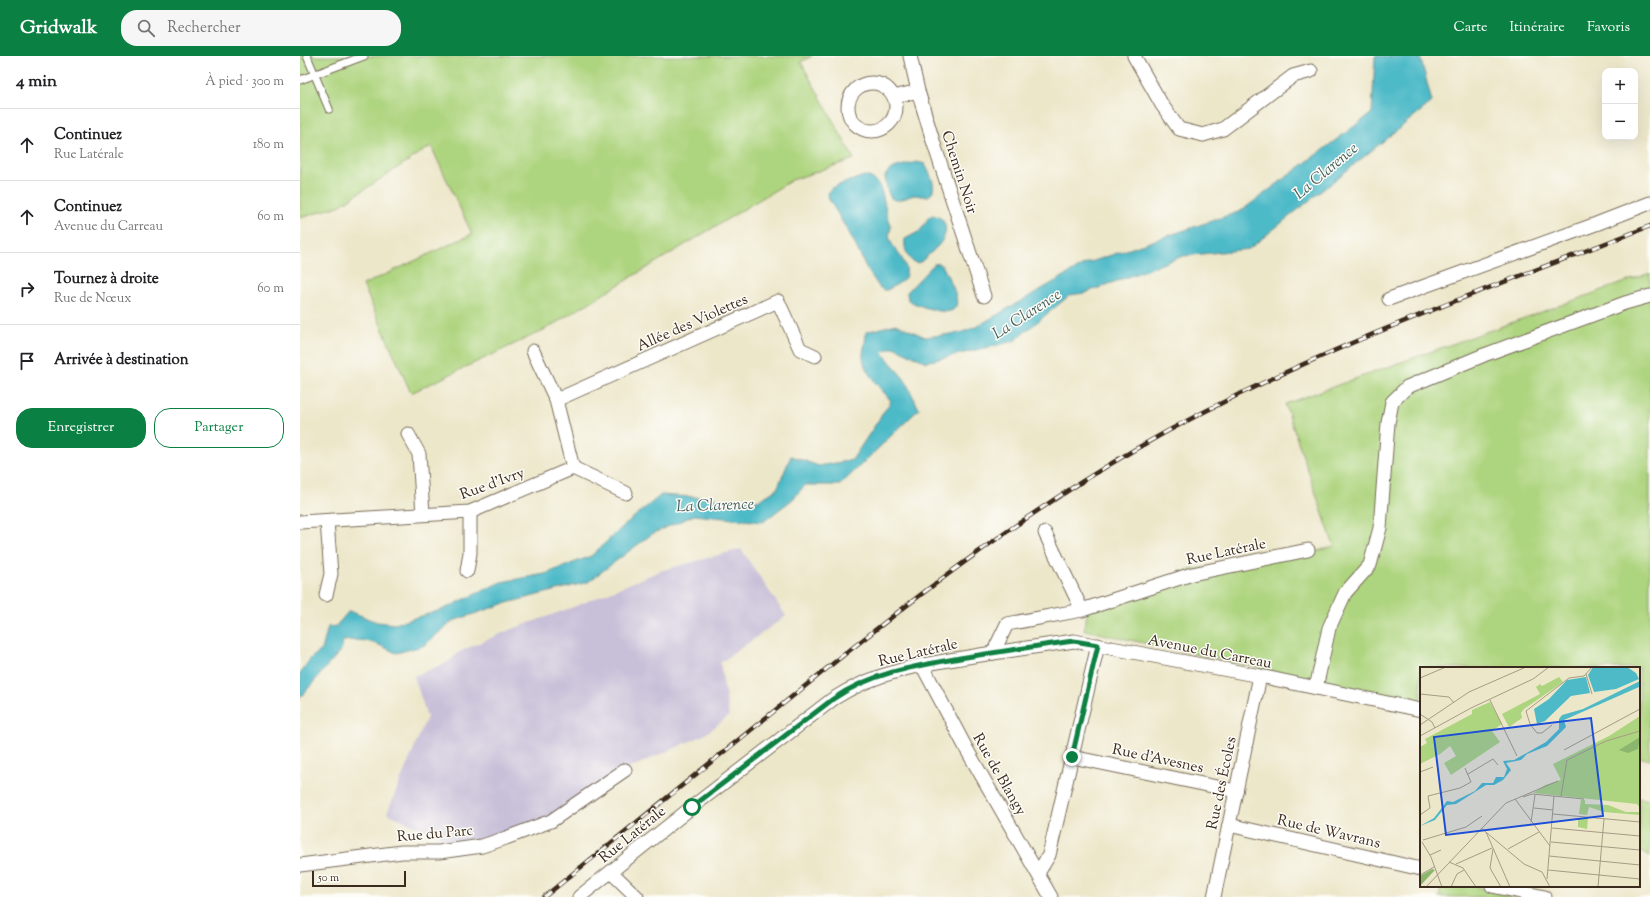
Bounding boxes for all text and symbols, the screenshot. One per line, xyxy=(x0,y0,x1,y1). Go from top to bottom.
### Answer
search box xyxy=(121,10,401,46)
text: Gridwalk xyxy=(20,15,97,42)
icon: search xyxy=(135,17,157,39)
text: Rechercher xyxy=(167,18,241,39)
text: Carte xyxy=(1454,18,1487,38)
text: Itinéraire xyxy=(1509,18,1565,38)
text: Favoris xyxy=(1587,18,1630,38)
map controls xyxy=(1602,68,1638,140)
button: + xyxy=(1602,68,1638,104)
text: 4 min xyxy=(16,70,57,94)
text: À pied · 300 m xyxy=(205,73,284,91)
button: − xyxy=(1602,104,1638,140)
text: Continuez xyxy=(54,125,122,146)
street label: Chemin Noir xyxy=(935,128,982,217)
icon: ahead xyxy=(16,134,38,156)
text: 180 m xyxy=(253,136,284,154)
water label: La Clarence xyxy=(1289,138,1364,206)
text: Rue Latérale xyxy=(54,146,124,164)
text: Continuez xyxy=(54,197,122,218)
icon: ahead xyxy=(16,206,38,228)
text: 60 m xyxy=(257,208,284,226)
text: Avenue du Carreau xyxy=(54,218,163,236)
text: Tournez à droite xyxy=(54,269,159,290)
icon: right xyxy=(16,278,38,300)
text: 60 m xyxy=(257,280,284,298)
water label: La Clarence xyxy=(988,284,1066,346)
street label: Allée des Violettes xyxy=(634,289,752,357)
text: Rue de Nœux xyxy=(54,290,131,308)
icon: arrive xyxy=(16,350,38,372)
text: Arrivée à destination xyxy=(54,350,189,371)
button: Enregistrer xyxy=(16,408,146,448)
button: Partager xyxy=(154,408,284,448)
street label: Rue d'Ivry xyxy=(457,463,528,506)
water label: La Clarence xyxy=(676,494,754,519)
street label: Rue Latérale xyxy=(1185,534,1268,571)
street label: Avenue du Carreau xyxy=(1146,630,1274,675)
street label: Rue Latérale xyxy=(877,634,960,673)
inset map xyxy=(1420,667,1640,887)
street label: Rue de Blangy xyxy=(967,730,1031,820)
street label: Rue des Écoles xyxy=(1201,735,1243,832)
street label: Rue d'Avesnes xyxy=(1110,740,1205,779)
route end xyxy=(1063,748,1081,766)
route start xyxy=(683,798,701,816)
street label: Rue Latérale xyxy=(595,802,671,869)
street label: Rue de Wavrans xyxy=(1275,810,1382,855)
street label: Rue du Parc xyxy=(396,821,474,848)
scale bar xyxy=(312,869,406,888)
text: 50 m xyxy=(318,870,339,886)

